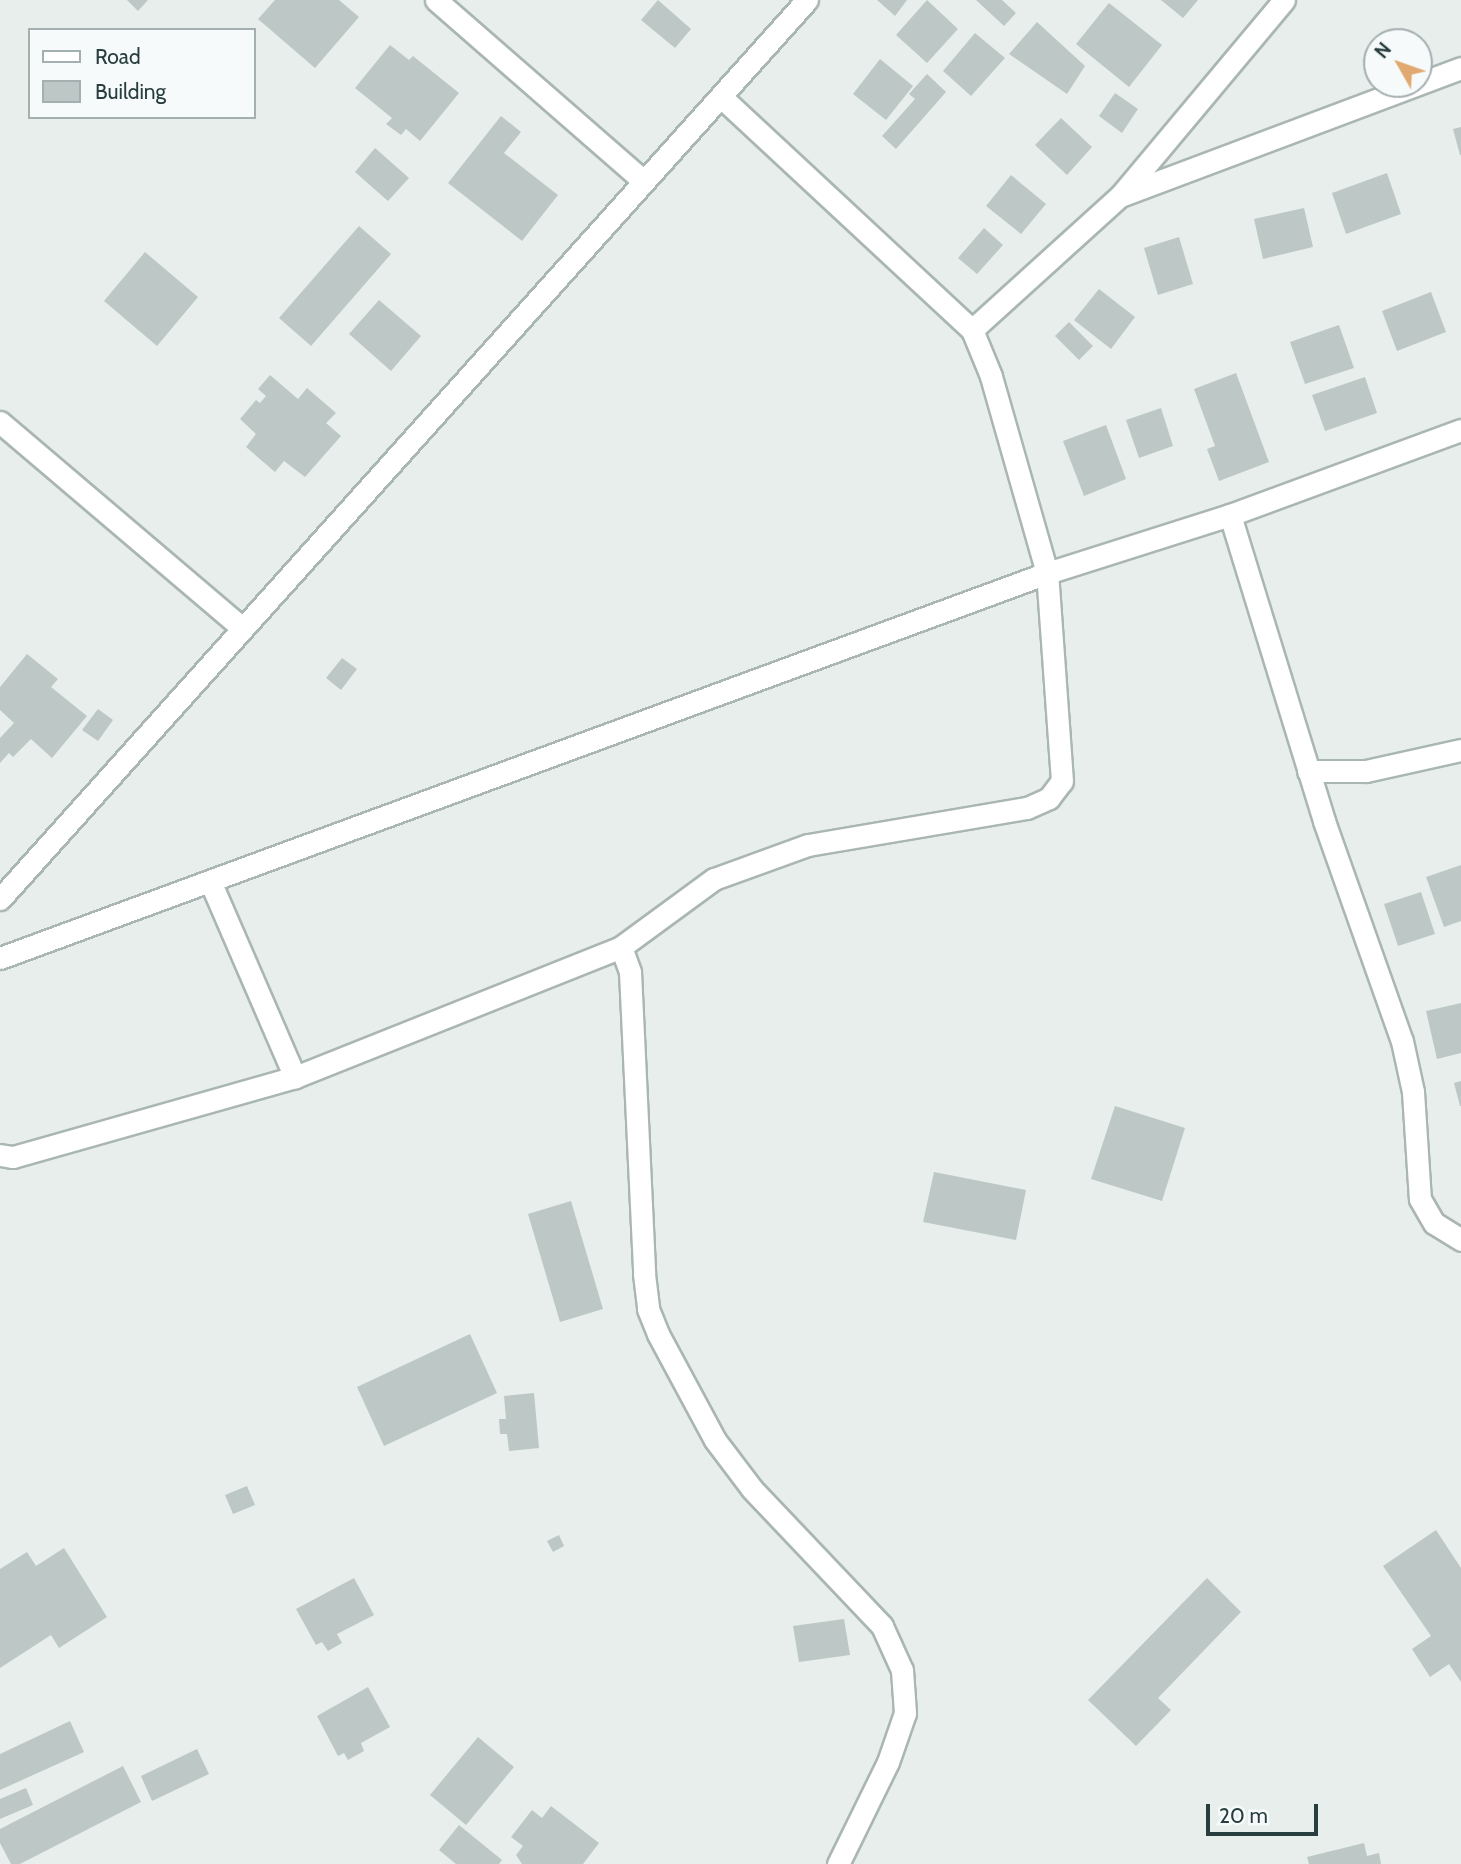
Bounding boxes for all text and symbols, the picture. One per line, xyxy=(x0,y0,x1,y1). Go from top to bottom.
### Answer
legend xyxy=(28,28,256,119)
north arrow xyxy=(1363,28,1433,98)
text: N xyxy=(1370,38,1396,63)
text: Road xyxy=(95,44,141,69)
text: Building xyxy=(95,79,166,104)
scale bar xyxy=(1209,1790,1321,1834)
text: 20 m xyxy=(1219,1803,1268,1828)

